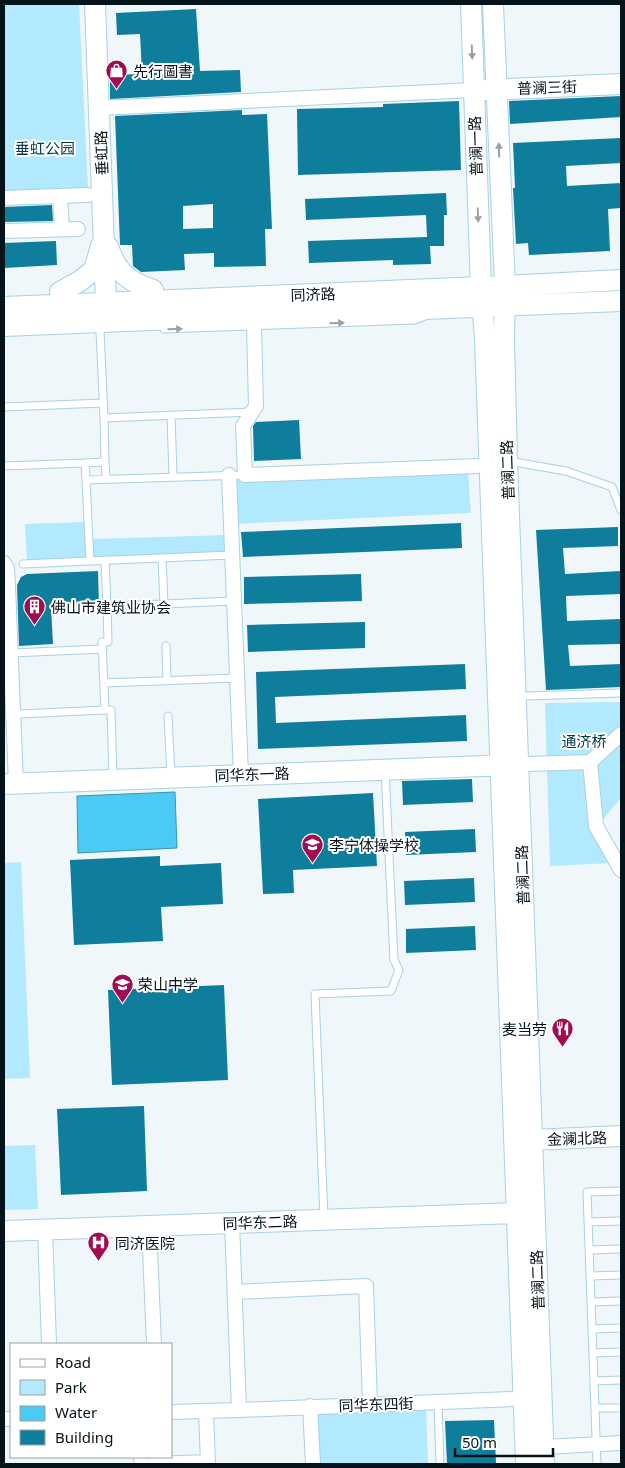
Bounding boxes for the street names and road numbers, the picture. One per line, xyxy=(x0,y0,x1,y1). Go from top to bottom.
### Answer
street label: 普澜三街 xyxy=(517,76,577,98)
street label: 普澜一路 xyxy=(464,116,486,176)
street label: 垂虹路 xyxy=(90,130,112,176)
street label: 同济路 xyxy=(290,283,336,305)
street label: 普澜二路 xyxy=(496,440,518,500)
street label: 同华东一路 xyxy=(214,763,290,785)
street label: 普澜二路 xyxy=(511,845,533,905)
street label: 金澜北路 xyxy=(547,1127,607,1149)
street label: 同华东二路 xyxy=(222,1211,298,1233)
street label: 普澜二路 xyxy=(526,1250,548,1310)
street label: 同华东四街 xyxy=(338,1393,414,1415)

